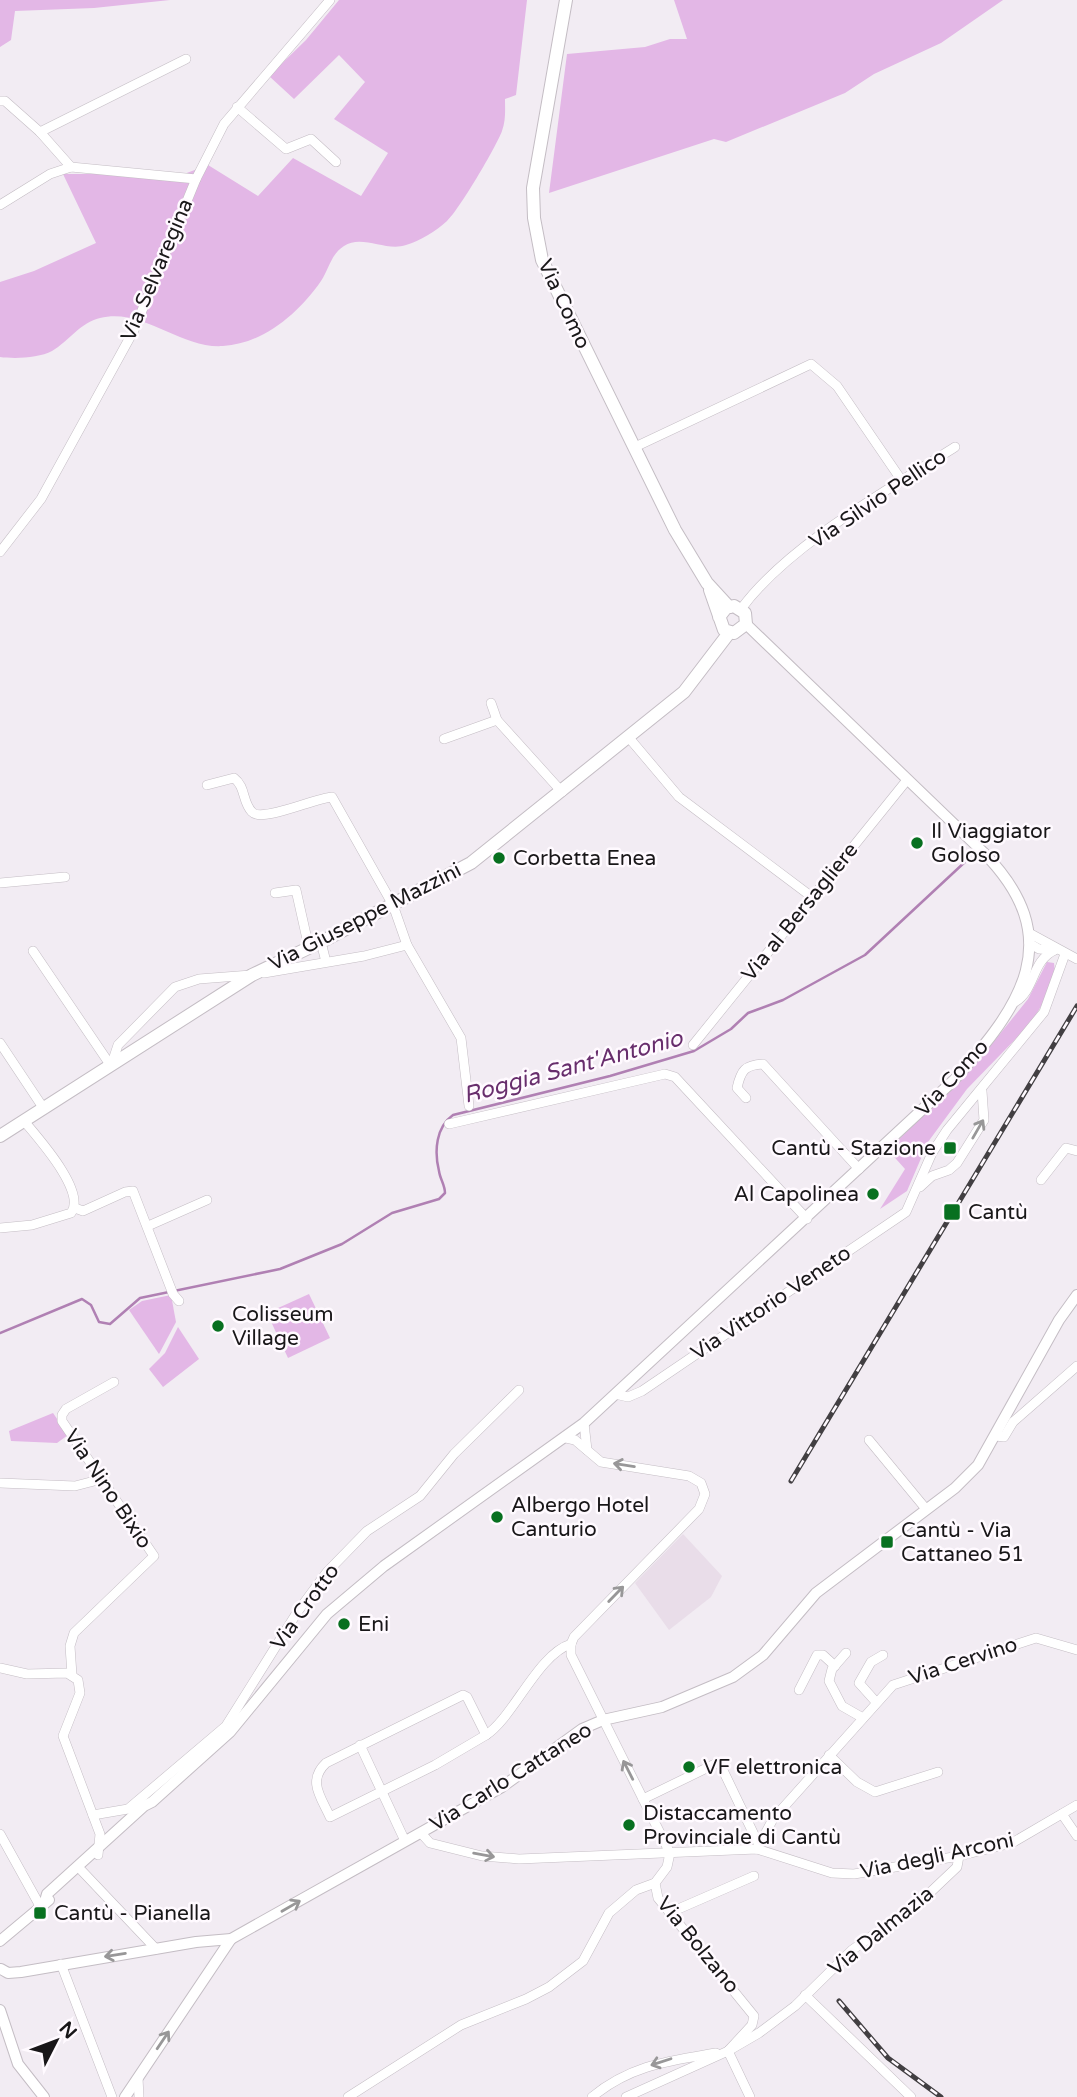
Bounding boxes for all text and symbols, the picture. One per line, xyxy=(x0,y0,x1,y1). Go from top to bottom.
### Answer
street label: Via Selvaregina xyxy=(116,195,198,345)
street label: Via Como xyxy=(532,255,596,353)
street label: Via Silvio Pellico xyxy=(805,444,951,554)
place label: Il Viaggiator Goloso xyxy=(931,819,1051,868)
marker: Il Viaggiator Goloso xyxy=(909,835,925,851)
street label: Via al Bersagliere xyxy=(737,838,864,986)
place label: Corbetta Enea xyxy=(513,846,656,871)
marker: Corbetta Enea xyxy=(491,850,507,866)
street label: Via Giuseppe Mazzini xyxy=(265,858,465,976)
water label: Roggia Sant'Antonio xyxy=(460,1024,687,1110)
street label: Via Como xyxy=(910,1034,994,1122)
one-way arrow xyxy=(971,1119,985,1139)
place label: Cantù - Stazione xyxy=(771,1136,936,1161)
marker: Cantù - Stazione xyxy=(942,1140,958,1156)
place label: Al Capolinea xyxy=(733,1182,859,1207)
marker: Al Capolinea xyxy=(865,1186,881,1202)
place label: Cantù xyxy=(968,1200,1028,1225)
marker: Cantù xyxy=(942,1202,962,1222)
street label: Via Vittorio Veneto xyxy=(686,1240,856,1366)
place label: Colisseum Village xyxy=(232,1302,334,1351)
marker: Colisseum Village xyxy=(210,1318,226,1334)
street label: Via Nino Bixio xyxy=(59,1425,157,1553)
one-way arrow xyxy=(613,1458,636,1471)
place label: Albergo Hotel Canturio xyxy=(511,1493,649,1542)
marker: Albergo Hotel Canturio xyxy=(489,1509,505,1525)
place label: Cantù - Via Cattaneo 51 xyxy=(901,1518,1024,1567)
marker: Cantù - Via Cattaneo 51 xyxy=(879,1534,895,1550)
street label: Via Crotto xyxy=(265,1559,345,1655)
one-way arrow xyxy=(607,1586,624,1603)
place label: Eni xyxy=(358,1612,389,1637)
marker: Eni xyxy=(336,1616,352,1632)
street label: Via Cervino xyxy=(905,1632,1021,1690)
street label: Via Carlo Cattaneo xyxy=(425,1717,597,1837)
place label: VF elettronica xyxy=(703,1755,842,1780)
marker: VF elettronica xyxy=(681,1759,697,1775)
one-way arrow xyxy=(621,1760,634,1781)
place label: Distaccamento Provinciale di Cantù xyxy=(643,1801,841,1850)
marker: Distaccamento Provinciale di Cantù xyxy=(621,1817,637,1833)
street label: Via degli Arconi xyxy=(858,1828,1016,1884)
one-way arrow xyxy=(472,1849,494,1863)
street label: Via Dalmazia xyxy=(823,1881,939,1981)
street label: Via Bolzano xyxy=(651,1892,745,1998)
one-way arrow xyxy=(281,1899,301,1913)
place label: Cantù - Pianella xyxy=(54,1901,211,1926)
marker: Cantù - Pianella xyxy=(32,1905,48,1921)
one-way arrow xyxy=(104,1949,127,1962)
north arrow xyxy=(21,2006,91,2076)
text: N xyxy=(55,2017,81,2043)
one-way arrow xyxy=(156,2031,170,2050)
one-way arrow xyxy=(651,2057,673,2069)

